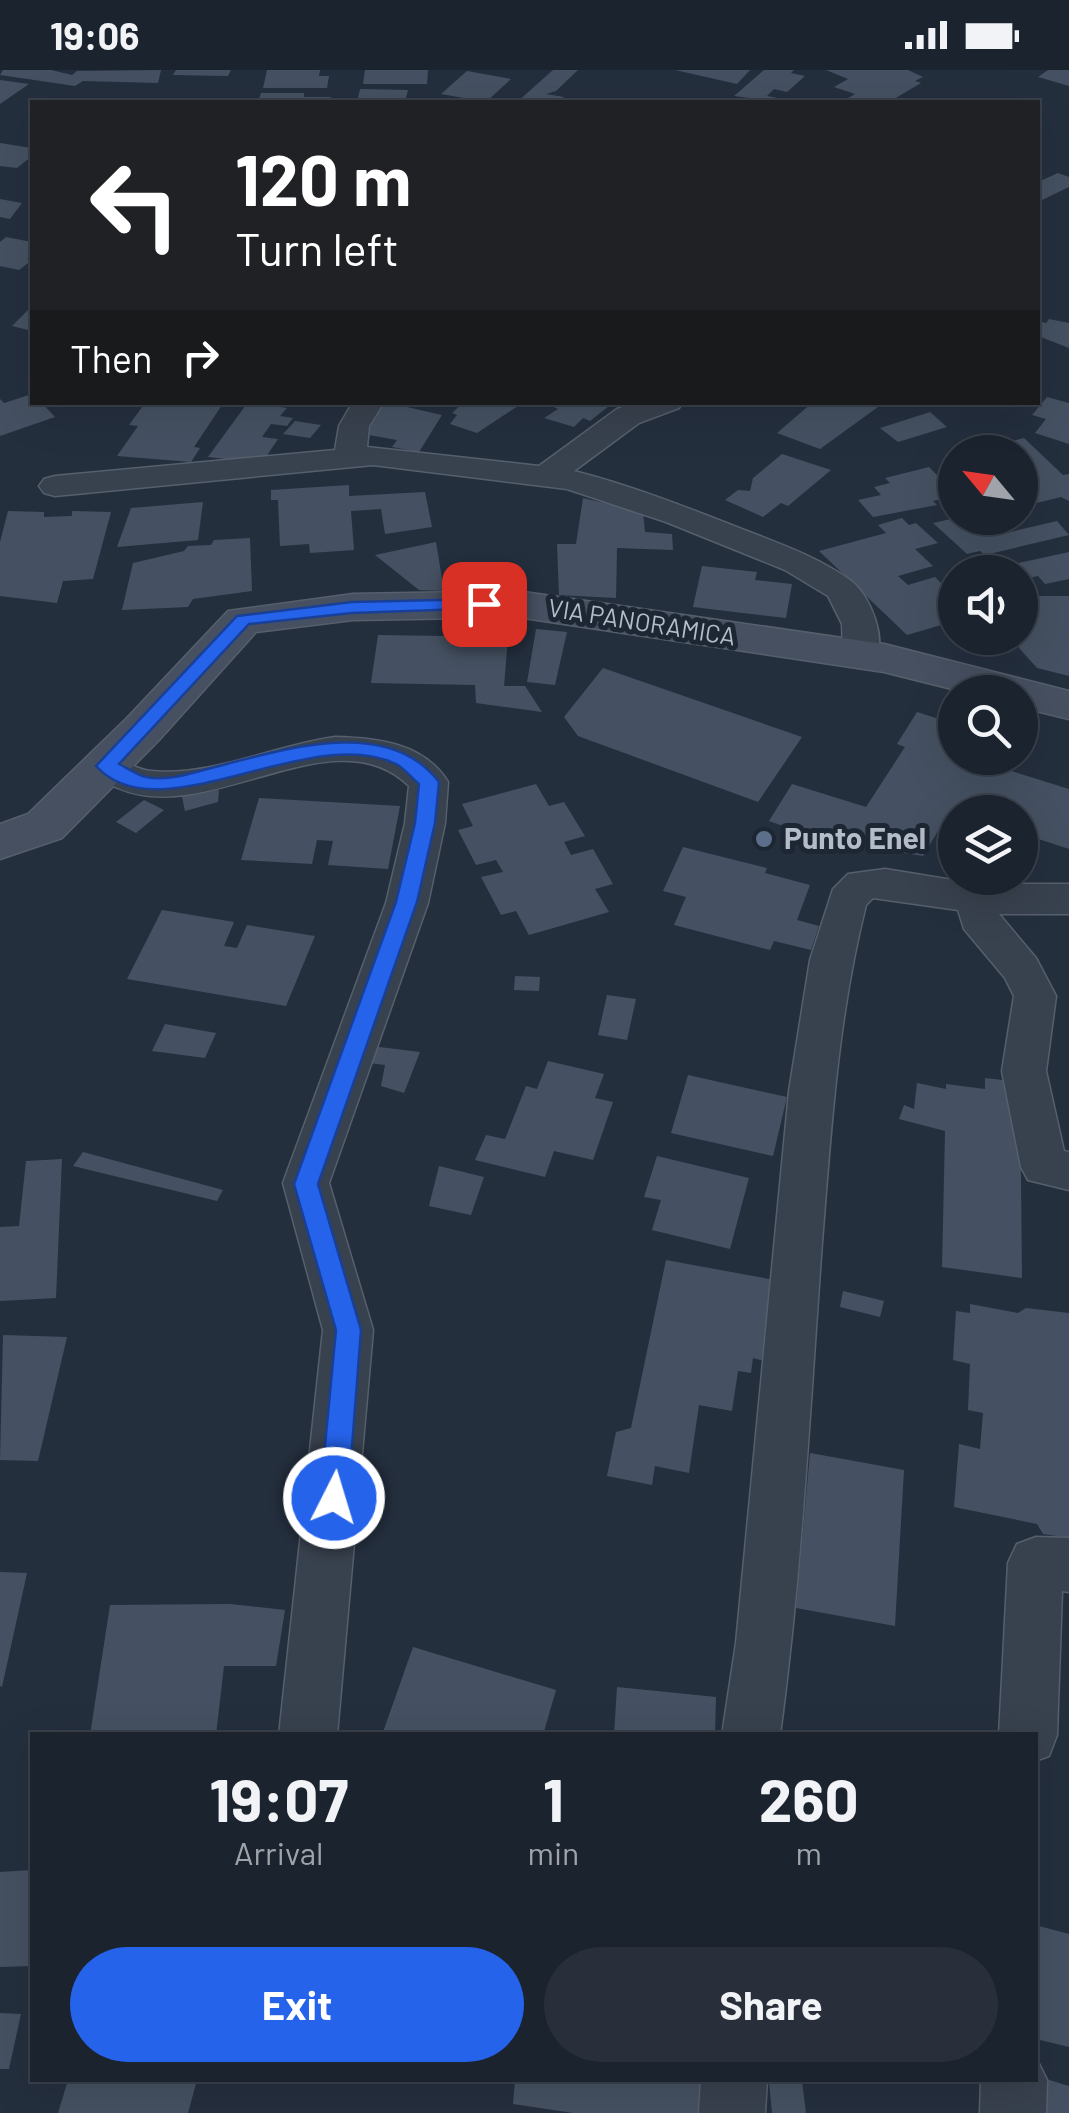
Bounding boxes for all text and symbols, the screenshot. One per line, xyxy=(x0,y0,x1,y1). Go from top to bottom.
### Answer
text: 19:06 xyxy=(50,12,140,58)
text: 120 m xyxy=(235,136,411,220)
icon: left xyxy=(70,140,200,270)
text: Turn left xyxy=(235,221,399,275)
icon: right xyxy=(173,330,228,385)
text: Then xyxy=(70,335,153,381)
north arrow xyxy=(938,435,1038,535)
map controls xyxy=(938,435,1038,895)
button: sound xyxy=(938,555,1038,655)
pin xyxy=(442,562,527,647)
icon: arrive xyxy=(457,577,512,632)
street label: VIA PANORAMICA xyxy=(546,591,738,651)
button: search xyxy=(938,675,1038,775)
button: layers xyxy=(938,795,1038,895)
place label: Punto Enel xyxy=(784,819,926,855)
marker: Punto Enel xyxy=(753,828,775,850)
position arrow xyxy=(282,1446,386,1550)
text: 19:07 xyxy=(209,1762,348,1834)
text: 1 xyxy=(543,1762,564,1834)
text: 260 xyxy=(759,1762,859,1834)
text: Arrival xyxy=(234,1833,323,1871)
text: min xyxy=(528,1833,579,1871)
text: m xyxy=(795,1833,822,1871)
button: Exit xyxy=(70,1947,524,2062)
button: Share xyxy=(544,1947,998,2062)

